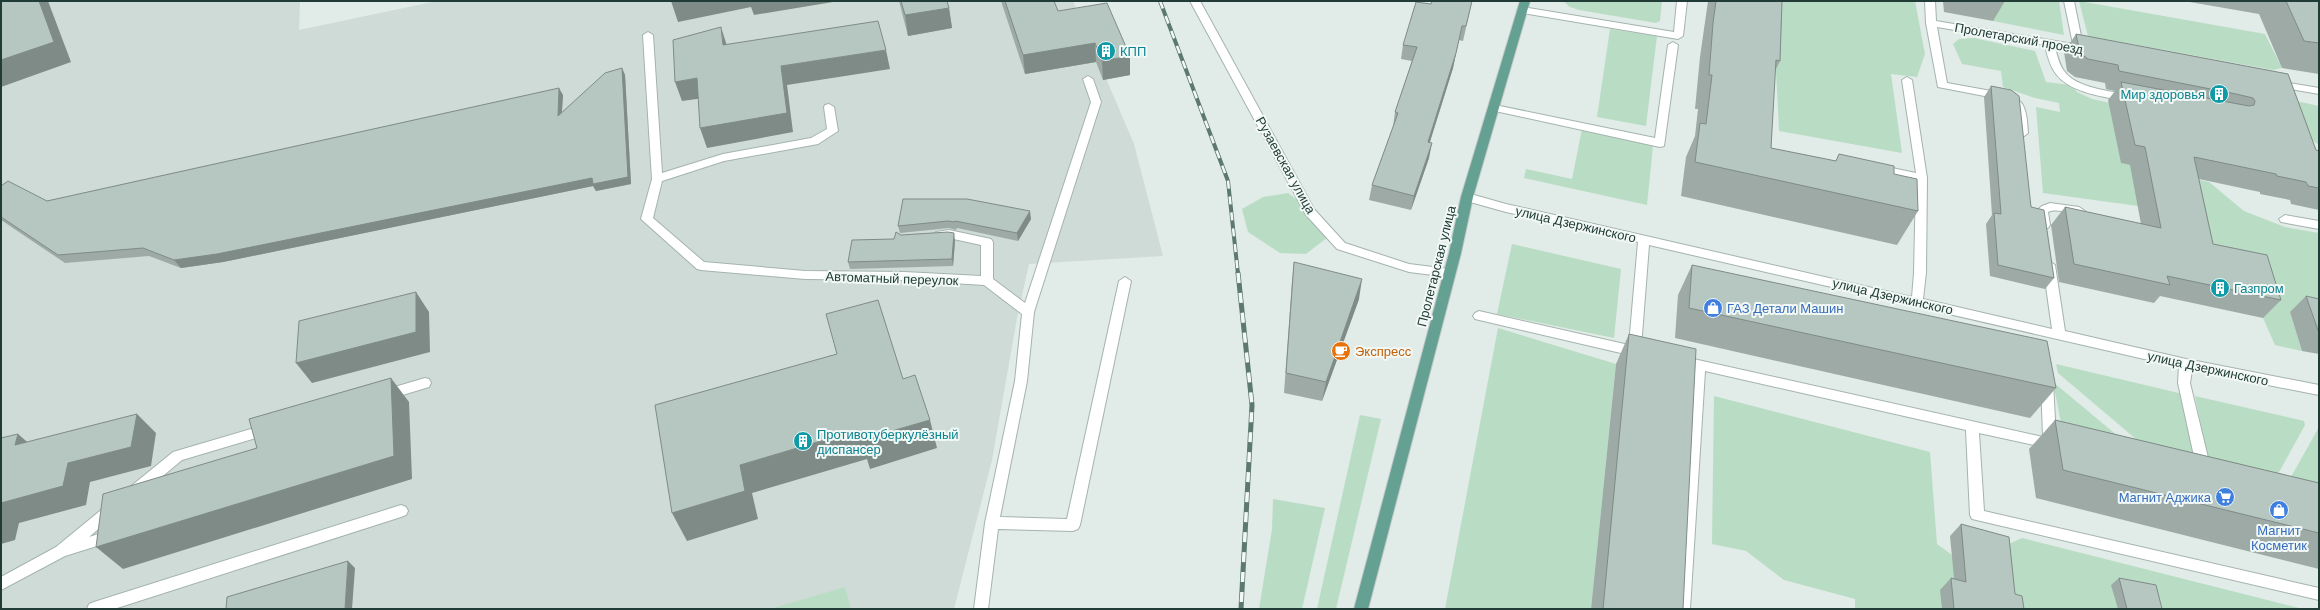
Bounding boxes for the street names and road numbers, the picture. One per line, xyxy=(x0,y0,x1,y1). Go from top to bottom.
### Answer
street label: Пролетарский проезд xyxy=(1953,20,2085,57)
street label: Рузаевская улица xyxy=(1253,114,1319,217)
street label: Пролетарская улица xyxy=(1414,203,1459,328)
street label: улица Дзержинского xyxy=(1514,203,1638,246)
street label: Автоматный переулок xyxy=(825,269,959,288)
street label: улица Дзержинского xyxy=(1831,275,1955,318)
street label: улица Дзержинского xyxy=(2146,348,2270,389)

